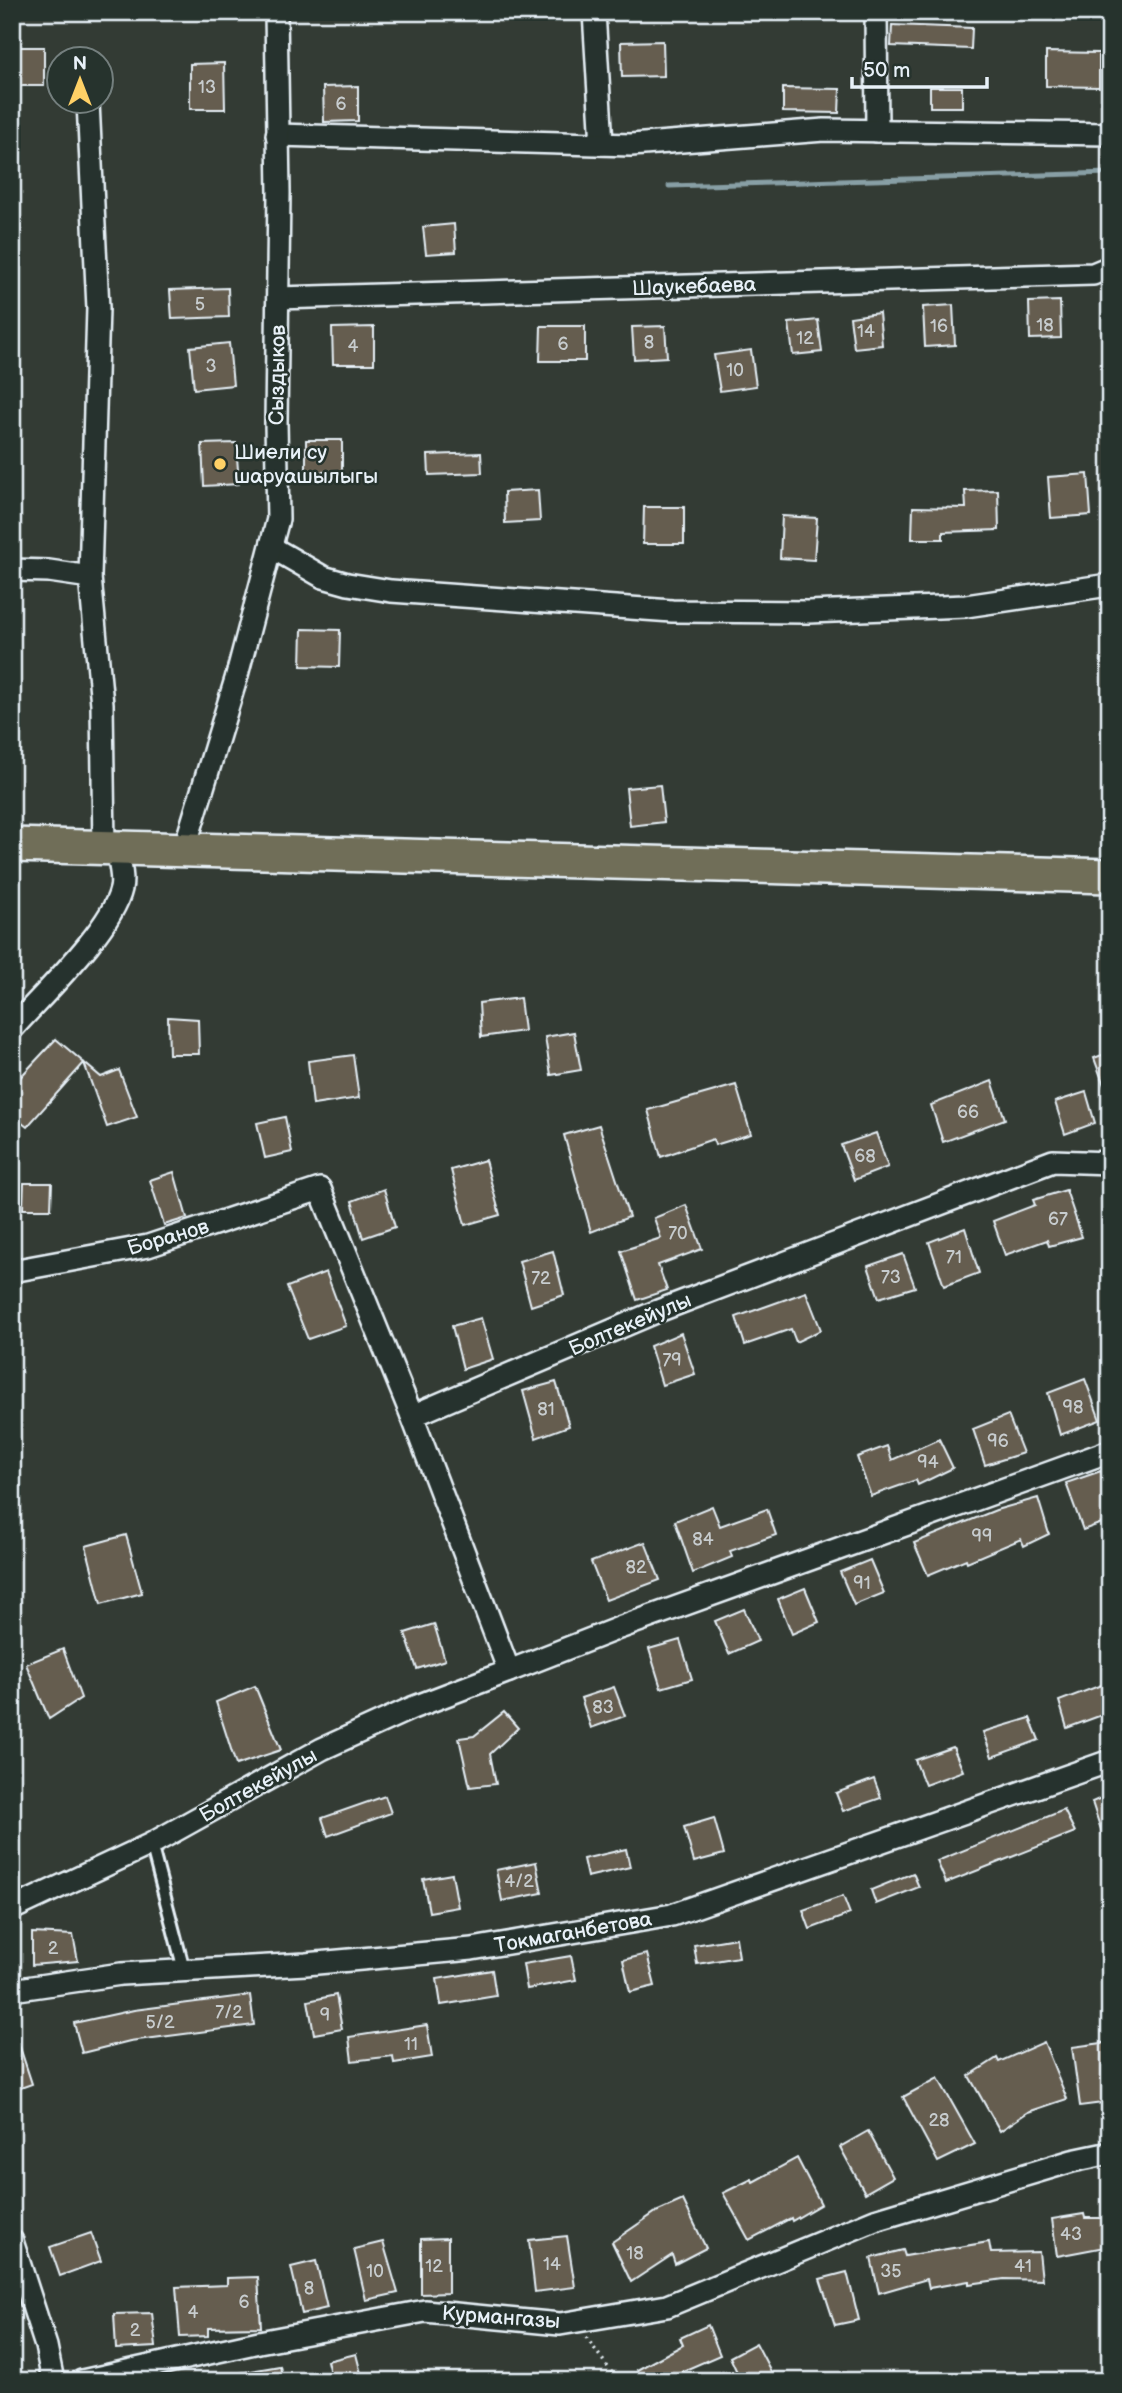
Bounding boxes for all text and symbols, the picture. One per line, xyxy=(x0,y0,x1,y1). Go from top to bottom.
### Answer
north arrow xyxy=(46,46,116,116)
scale bar xyxy=(852,46,987,90)
text: N xyxy=(73,53,87,76)
text: 50 m xyxy=(863,58,910,83)
house number: 13 xyxy=(198,77,216,98)
house number: 6 xyxy=(336,94,347,115)
street label: Шаукебаева xyxy=(631,272,757,301)
house number: 5 xyxy=(195,294,205,315)
house number: 18 xyxy=(1036,315,1054,336)
house number: 16 xyxy=(930,316,948,337)
house number: 14 xyxy=(857,321,875,342)
street label: Сыздыков xyxy=(264,325,291,425)
house number: 12 xyxy=(796,328,814,349)
house number: 8 xyxy=(644,332,654,353)
house number: 6 xyxy=(558,334,569,355)
house number: 4 xyxy=(348,336,359,357)
house number: 3 xyxy=(205,356,217,377)
house number: 10 xyxy=(726,360,744,381)
place label: Шиели су шаруашылыгы xyxy=(234,440,378,489)
marker: Шиели су шаруашылыгы xyxy=(212,456,228,472)
house number: 66 xyxy=(957,1102,979,1123)
house number: 68 xyxy=(854,1146,876,1167)
house number: 67 xyxy=(1048,1209,1068,1230)
street label: Боранов xyxy=(125,1214,212,1261)
house number: 70 xyxy=(668,1223,688,1244)
house number: 71 xyxy=(946,1247,962,1268)
house number: 73 xyxy=(881,1267,901,1288)
house number: 72 xyxy=(531,1268,551,1289)
street label: Болтекейулы xyxy=(565,1288,695,1361)
house number: 79 xyxy=(662,1350,682,1371)
house number: 98 xyxy=(1063,1397,1083,1418)
house number: 81 xyxy=(537,1399,555,1420)
house number: 96 xyxy=(987,1431,1009,1452)
house number: 94 xyxy=(917,1452,939,1473)
house number: 99 xyxy=(972,1526,992,1547)
house number: 84 xyxy=(692,1529,714,1550)
house number: 82 xyxy=(625,1557,647,1578)
house number: 91 xyxy=(853,1573,871,1594)
house number: 83 xyxy=(592,1697,614,1718)
street label: Болтекейулы xyxy=(195,1743,321,1828)
house number: 4/2 xyxy=(504,1871,534,1892)
street label: Токмаганбетова xyxy=(492,1906,654,1959)
house number: 2 xyxy=(48,1938,59,1959)
house number: 7/2 xyxy=(215,2002,243,2023)
house number: 9 xyxy=(320,2005,330,2026)
house number: 5/2 xyxy=(145,2012,175,2033)
house number: 11 xyxy=(404,2034,418,2055)
house number: 28 xyxy=(928,2110,950,2131)
house number: 43 xyxy=(1060,2224,1082,2245)
house number: 18 xyxy=(626,2243,644,2264)
house number: 14 xyxy=(543,2254,561,2275)
house number: 12 xyxy=(425,2256,443,2277)
house number: 41 xyxy=(1014,2256,1032,2277)
house number: 10 xyxy=(366,2261,384,2282)
house number: 35 xyxy=(880,2261,902,2282)
house number: 8 xyxy=(304,2278,314,2299)
house number: 6 xyxy=(239,2292,250,2313)
street label: Курмангазы xyxy=(441,2301,561,2334)
house number: 4 xyxy=(188,2302,199,2323)
house number: 2 xyxy=(130,2320,141,2341)

